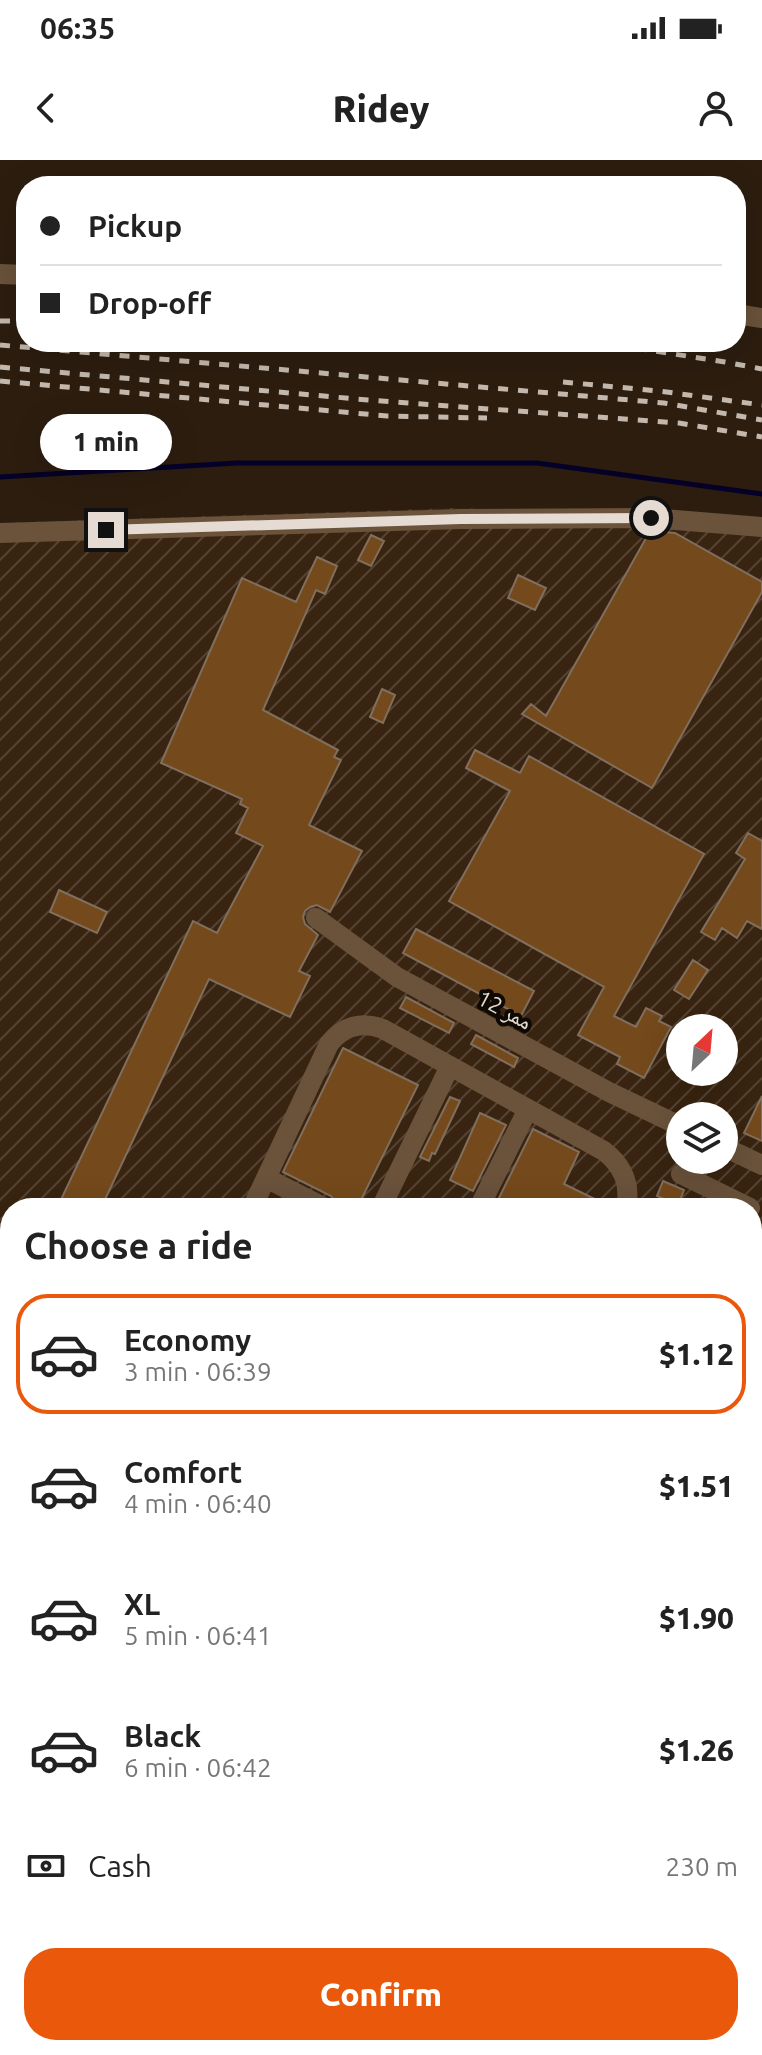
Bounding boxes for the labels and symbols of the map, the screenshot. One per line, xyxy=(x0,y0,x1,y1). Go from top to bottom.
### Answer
callout: 1 min xyxy=(40,414,172,470)
route start xyxy=(633,500,669,536)
route end xyxy=(88,512,124,548)
street label: ممر 12 xyxy=(473,984,536,1035)
north arrow xyxy=(666,1014,738,1086)

